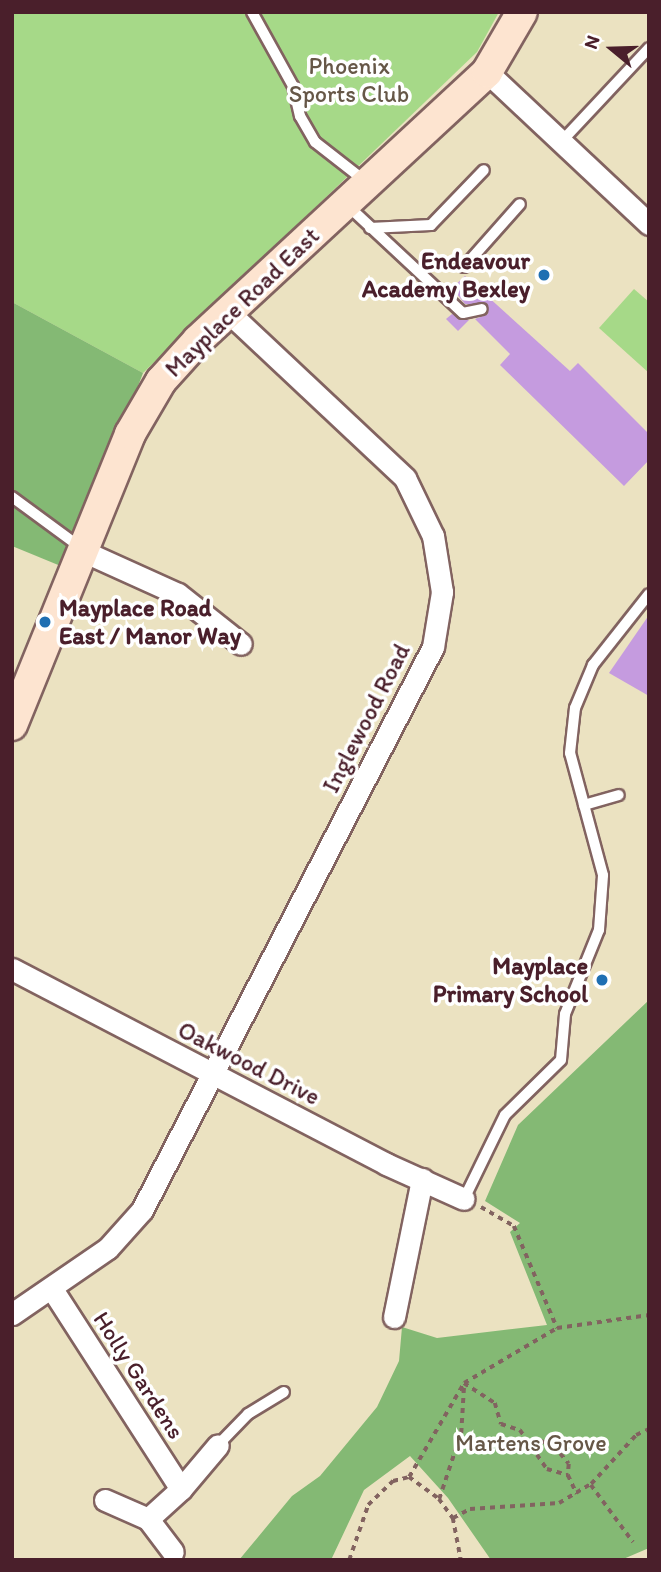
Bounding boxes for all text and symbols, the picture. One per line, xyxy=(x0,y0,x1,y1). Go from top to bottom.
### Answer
north arrow xyxy=(577,14,647,84)
text: N xyxy=(579,32,605,52)
park label: Phoenix Sports Club xyxy=(289,52,409,108)
street label: Mayplace Road East xyxy=(159,221,325,383)
place label: Endeavour Academy Bexley xyxy=(361,247,530,303)
marker: Endeavour Academy Bexley xyxy=(536,267,552,283)
place label: Mayplace Road East / Manor Way xyxy=(59,594,240,650)
marker: Mayplace Road East / Manor Way xyxy=(37,614,53,630)
street label: Inglewood Road xyxy=(316,639,416,797)
place label: Mayplace Primary School xyxy=(433,952,588,1008)
marker: Mayplace Primary School xyxy=(594,972,610,988)
street label: Oakwood Drive xyxy=(173,1015,325,1111)
street label: Holly Gardens xyxy=(87,1306,191,1444)
park label: Martens Grove xyxy=(455,1429,607,1457)

